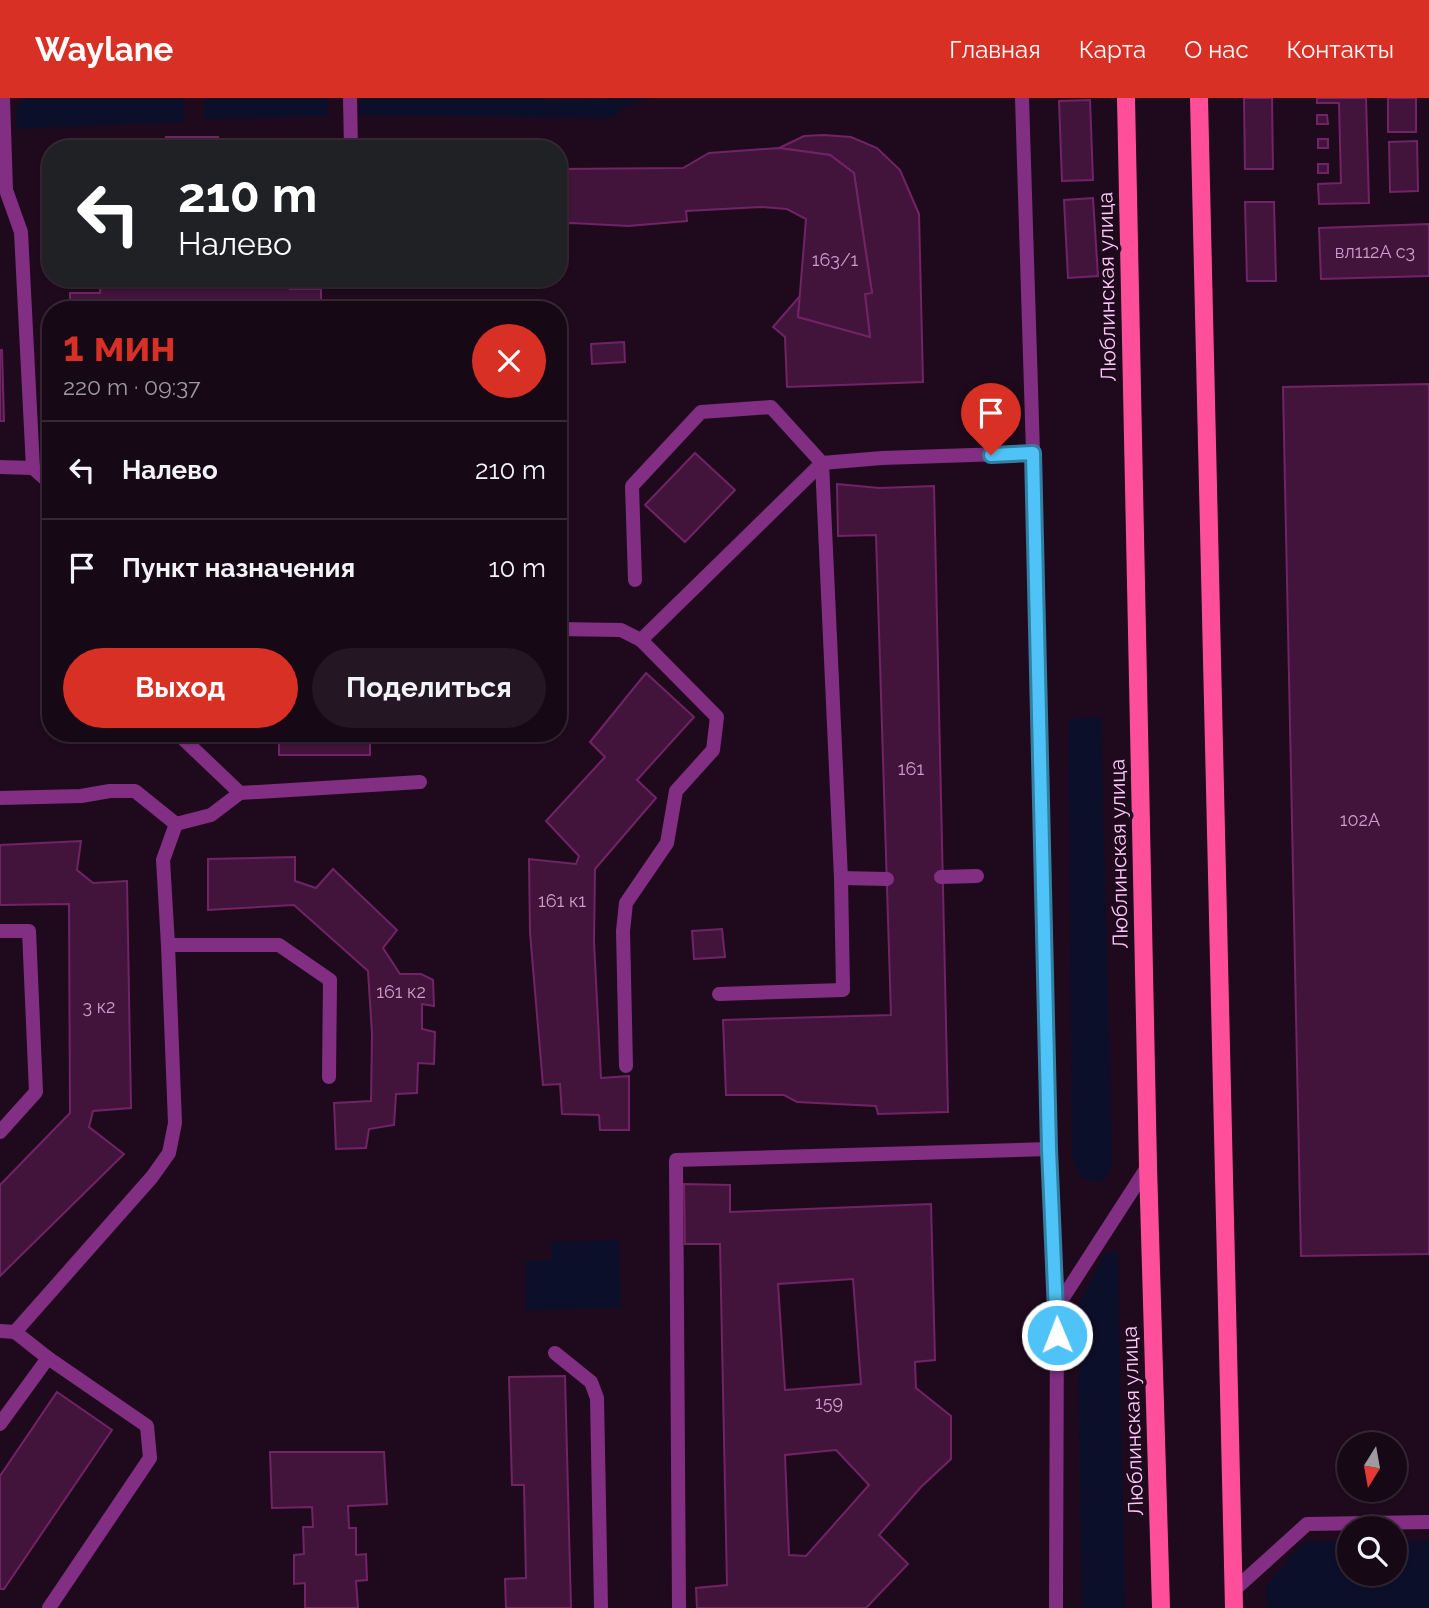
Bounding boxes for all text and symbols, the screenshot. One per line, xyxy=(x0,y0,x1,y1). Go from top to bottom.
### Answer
text: Waylane xyxy=(35,30,173,69)
text: Главная xyxy=(949,35,1041,64)
text: Карта xyxy=(1079,35,1146,64)
text: О нас xyxy=(1184,35,1249,64)
text: Контакты xyxy=(1287,35,1394,64)
text: 210 m xyxy=(178,166,317,223)
icon: left xyxy=(63,168,154,259)
street label: Люблинская улица xyxy=(1092,192,1121,382)
text: Налево xyxy=(178,225,292,262)
house number: вл112А с3 xyxy=(1335,241,1415,262)
house number: 163/1 xyxy=(812,249,858,270)
text: 1 мин xyxy=(63,322,176,371)
button: close xyxy=(472,324,546,398)
text: 220 m · 09:37 xyxy=(63,373,200,400)
pin xyxy=(961,383,1021,455)
icon: arrive xyxy=(972,394,1010,432)
icon: left xyxy=(63,451,101,489)
text: Налево xyxy=(122,455,218,485)
text: 210 m xyxy=(475,455,546,485)
icon: arrive xyxy=(63,549,101,587)
text: Пункт назначения xyxy=(122,553,355,583)
text: 10 m xyxy=(488,553,546,583)
button: Выход xyxy=(63,648,298,728)
button: Поделиться xyxy=(312,648,546,728)
house number: 161 xyxy=(898,758,924,779)
street label: Люблинская улица xyxy=(1104,759,1133,949)
house number: 102А xyxy=(1340,809,1380,830)
house number: 161 к1 xyxy=(538,890,586,911)
house number: 161 к2 xyxy=(376,981,426,1002)
house number: 3 к2 xyxy=(83,996,115,1017)
position arrow xyxy=(1020,1298,1094,1372)
street label: Люблинская улица xyxy=(1117,1326,1148,1516)
house number: 159 xyxy=(815,1392,843,1413)
north arrow xyxy=(1337,1432,1407,1502)
map controls xyxy=(1337,1432,1407,1586)
button: search xyxy=(1337,1516,1407,1586)

